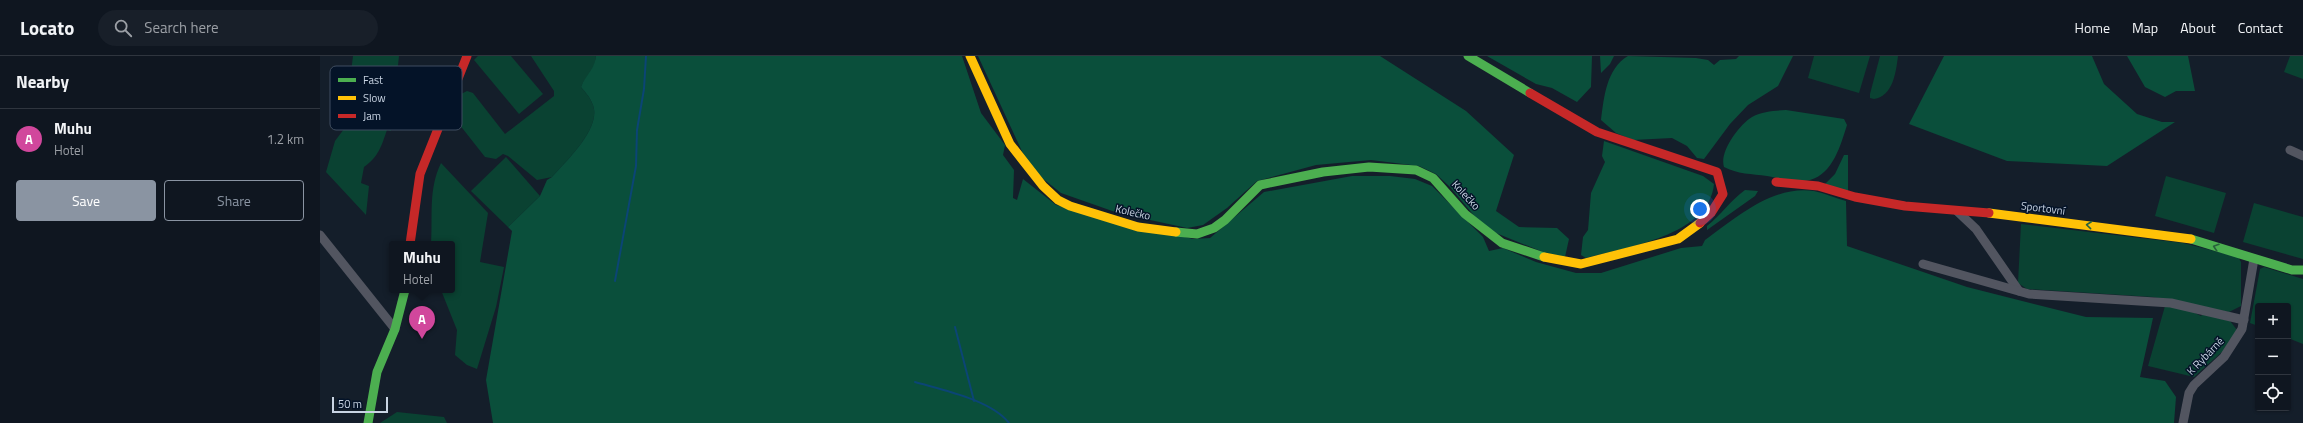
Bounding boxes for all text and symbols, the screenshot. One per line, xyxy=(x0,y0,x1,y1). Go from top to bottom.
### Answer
search box xyxy=(98,10,378,46)
text: Locato xyxy=(20,13,74,42)
text: Search here xyxy=(144,16,219,39)
icon: search xyxy=(112,17,134,39)
text: Home xyxy=(2075,17,2110,38)
text: Map xyxy=(2132,17,2158,38)
text: About xyxy=(2180,17,2216,38)
text: Contact xyxy=(2238,17,2283,38)
legend xyxy=(330,66,462,130)
text: Nearby xyxy=(16,69,69,95)
text: Fast xyxy=(363,72,383,88)
text: Slow xyxy=(363,90,386,106)
text: Jam xyxy=(363,108,381,124)
text: Muhu xyxy=(54,117,92,140)
text: A xyxy=(25,129,33,149)
text: 1.2 km xyxy=(267,129,304,149)
text: Hotel xyxy=(54,140,84,160)
street label: Kolečko xyxy=(1448,176,1484,214)
button: Save xyxy=(16,180,156,221)
button: Share xyxy=(164,180,304,221)
street label: Sportovní xyxy=(2020,197,2068,219)
your location xyxy=(1690,199,1710,219)
street label: Kolečko xyxy=(1114,200,1152,224)
one-way arrow xyxy=(2086,221,2092,230)
popup xyxy=(389,241,455,293)
one-way arrow xyxy=(2213,243,2220,251)
text: Muhu xyxy=(403,246,441,269)
text: Hotel xyxy=(403,269,433,289)
map controls xyxy=(2255,303,2291,411)
button: + xyxy=(2255,303,2291,339)
pin: A xyxy=(409,306,435,339)
street label: K Rybárně xyxy=(2183,333,2228,379)
button: − xyxy=(2255,339,2291,375)
button: locate xyxy=(2255,375,2291,411)
scale bar xyxy=(332,395,388,414)
text: 50 m xyxy=(338,396,362,412)

